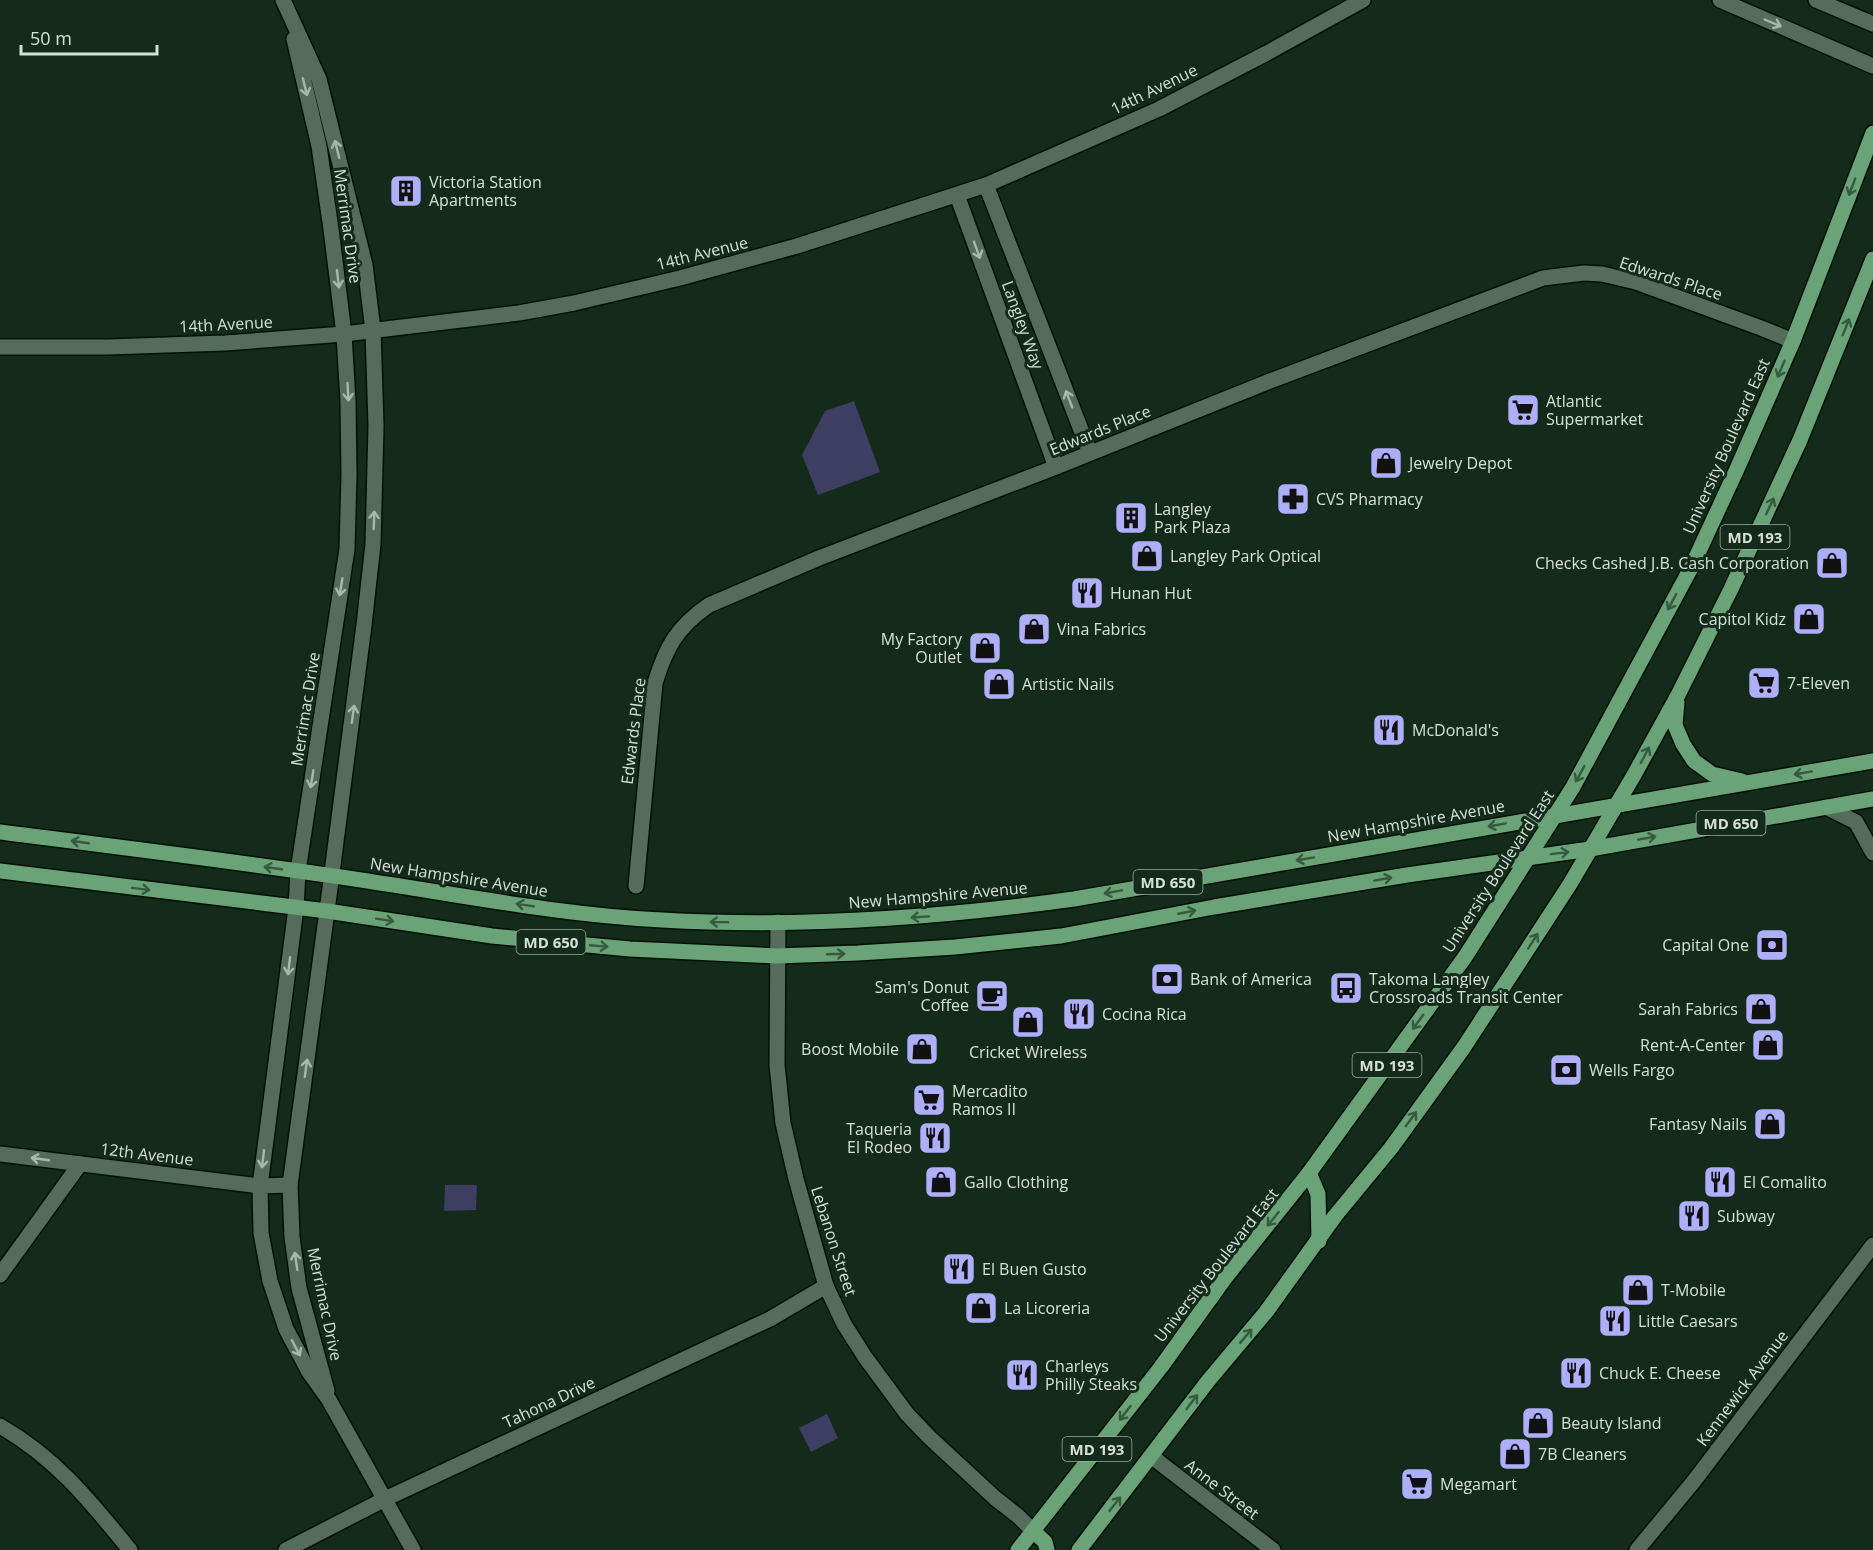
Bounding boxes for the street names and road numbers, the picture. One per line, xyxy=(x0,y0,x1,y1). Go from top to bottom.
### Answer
street label: 14th Avenue xyxy=(1107,59,1201,119)
street label: Merrimac Drive xyxy=(329,167,367,285)
street label: 14th Avenue xyxy=(654,231,750,275)
street label: Edwards Place xyxy=(1617,251,1725,305)
street label: Langley Way xyxy=(997,278,1050,373)
street label: 14th Avenue xyxy=(179,311,273,337)
street label: University Boulevard East xyxy=(1677,355,1775,537)
street label: Edwards Place xyxy=(1046,400,1154,460)
road number: MD 193 xyxy=(1720,525,1790,549)
street label: Merrimac Drive xyxy=(285,650,325,768)
street label: Edwards Place xyxy=(616,676,650,786)
street label: University Boulevard East xyxy=(1437,785,1559,957)
street label: New Hampshire Avenue xyxy=(1326,795,1506,847)
road number: MD 650 xyxy=(1696,811,1766,835)
street label: New Hampshire Avenue xyxy=(369,852,549,902)
road number: MD 650 xyxy=(1134,870,1202,894)
street label: New Hampshire Avenue xyxy=(848,876,1028,914)
road number: MD 650 xyxy=(516,930,586,954)
road number: MD 193 xyxy=(1352,1053,1422,1077)
street label: 12th Avenue xyxy=(99,1137,195,1171)
street label: Lebanon Street xyxy=(806,1183,862,1299)
street label: University Boulevard East xyxy=(1149,1183,1283,1347)
street label: Merrimac Drive xyxy=(302,1245,348,1363)
street label: Kennewick Avenue xyxy=(1691,1326,1793,1450)
street label: Tahona Drive xyxy=(499,1371,599,1433)
road number: MD 193 xyxy=(1062,1437,1132,1461)
street label: Anne Street xyxy=(1180,1454,1264,1524)

